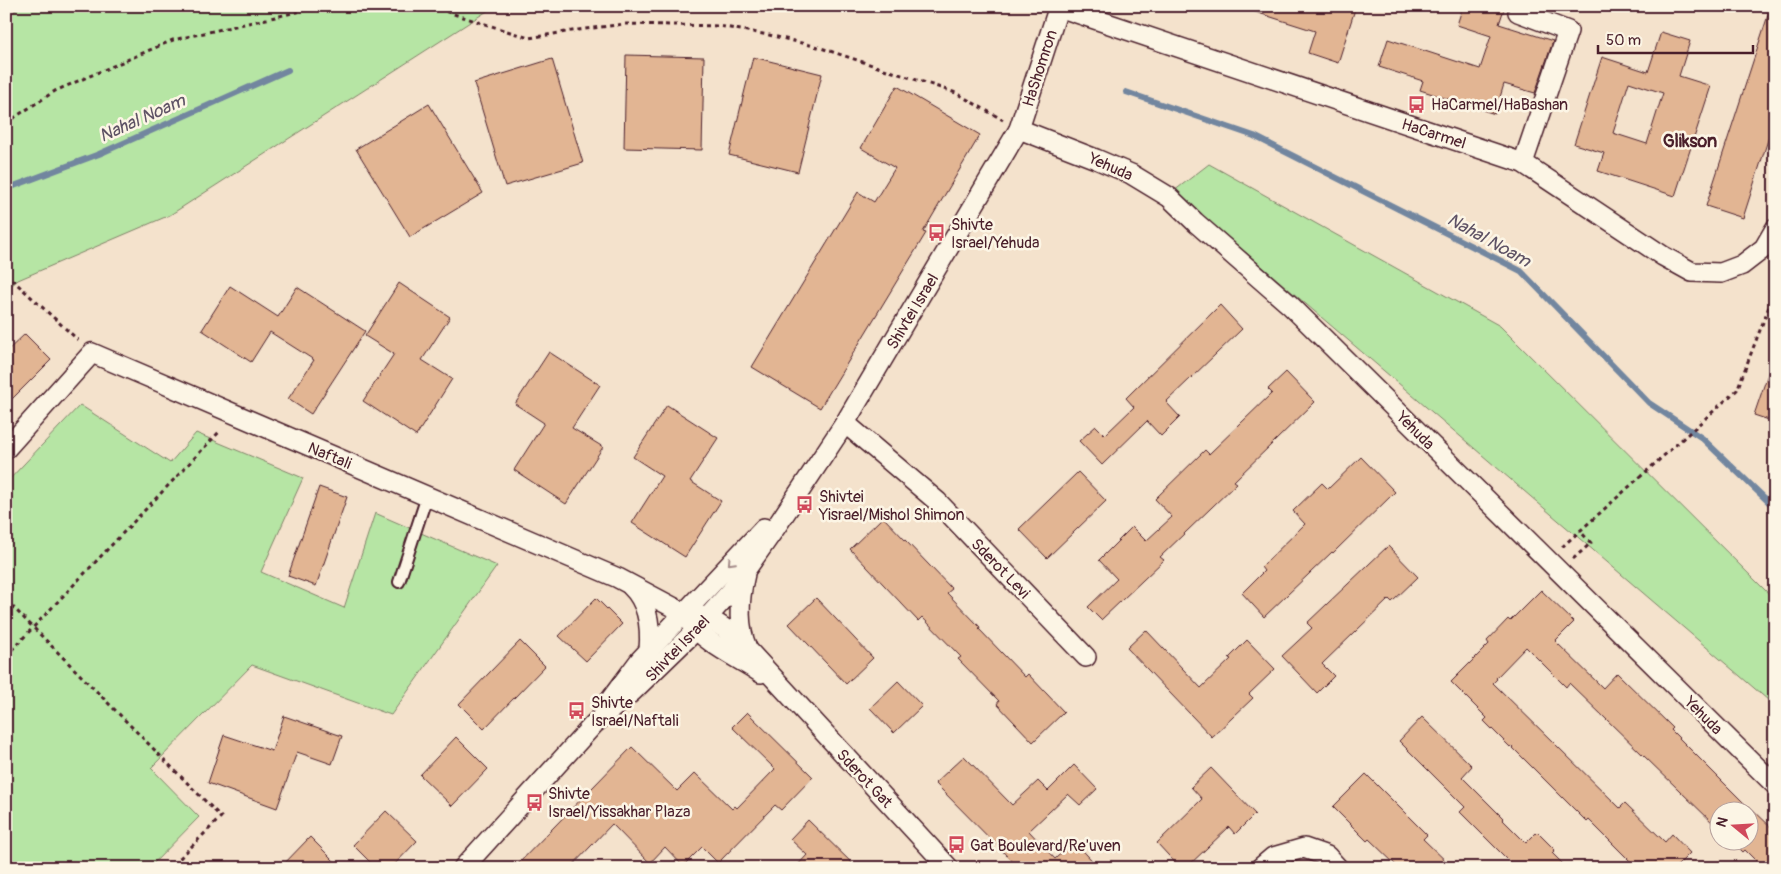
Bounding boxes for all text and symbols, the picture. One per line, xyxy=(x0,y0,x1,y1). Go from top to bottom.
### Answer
scale bar xyxy=(1598,22,1754,54)
street label: HaShomron xyxy=(1018,27,1062,109)
text: 50 m xyxy=(1606,31,1641,50)
water label: Nahal Noam xyxy=(96,89,190,148)
bus stop icon: HaCarmel/HaBashan xyxy=(1407,94,1427,114)
place label: HaCarmel/HaBashan xyxy=(1431,95,1568,115)
street label: HaCarmel xyxy=(1399,114,1468,154)
district label: Glikson xyxy=(1663,130,1717,153)
street label: Yehuda xyxy=(1084,148,1136,185)
water label: Nahal Noam xyxy=(1443,208,1535,273)
place label: Shivte Israel/Yehuda xyxy=(951,215,1040,253)
bus stop icon: Shivte Israel/Yehuda xyxy=(927,223,947,243)
street label: Shivtei Israel xyxy=(882,270,943,353)
street label: Yehuda xyxy=(1391,407,1439,454)
street label: Naftali xyxy=(305,438,355,474)
place label: Shivtei Yisrael/Mishol Shimon xyxy=(818,487,965,525)
bus stop icon: Shivtei Yisrael/Mishol Shimon xyxy=(795,495,815,515)
street label: Sderot Levi xyxy=(967,534,1034,603)
one-way arrow xyxy=(728,557,737,566)
street label: Shivtei Israel xyxy=(641,611,714,686)
street label: Yehuda xyxy=(1679,692,1727,739)
place label: Shivte Israel/Naftali xyxy=(591,693,679,731)
bus stop icon: Shivte Israel/Naftali xyxy=(567,701,587,721)
street label: Sderot Gat xyxy=(832,745,897,813)
place label: Shivte Israel/Yissakhar Plaza xyxy=(548,784,690,822)
bus stop icon: Shivte Israel/Yissakhar Plaza xyxy=(524,792,544,812)
north arrow xyxy=(1708,802,1758,852)
text: N xyxy=(1713,815,1732,829)
bus stop icon: Gat Boulevard/Re'uven xyxy=(946,835,966,855)
place label: Gat Boulevard/Re'uven xyxy=(970,836,1121,856)

